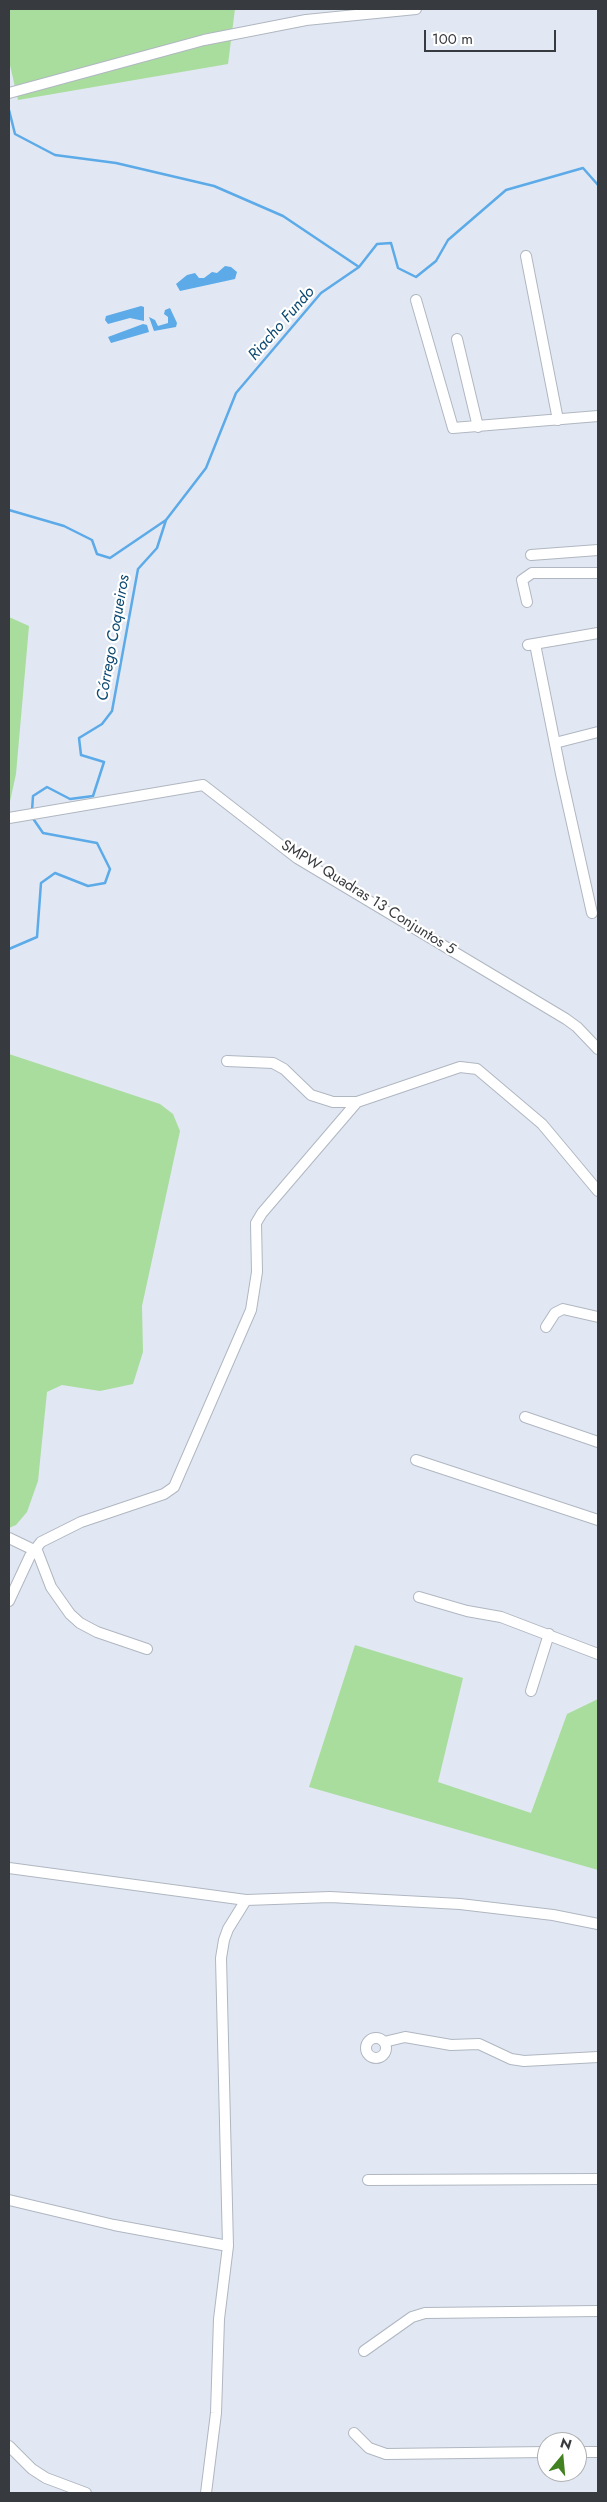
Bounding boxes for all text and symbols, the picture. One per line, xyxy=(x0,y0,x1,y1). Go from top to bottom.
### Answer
scale bar xyxy=(427,20,560,52)
text: 100 m xyxy=(432,28,473,50)
water label: Riacho Fundo xyxy=(245,283,319,365)
water label: Córrego Coqueiros xyxy=(93,573,135,703)
street label: SMPW Quadras 13 Conjuntos 5 xyxy=(277,837,459,959)
north arrow xyxy=(537,2432,587,2482)
text: N xyxy=(558,2432,574,2455)

